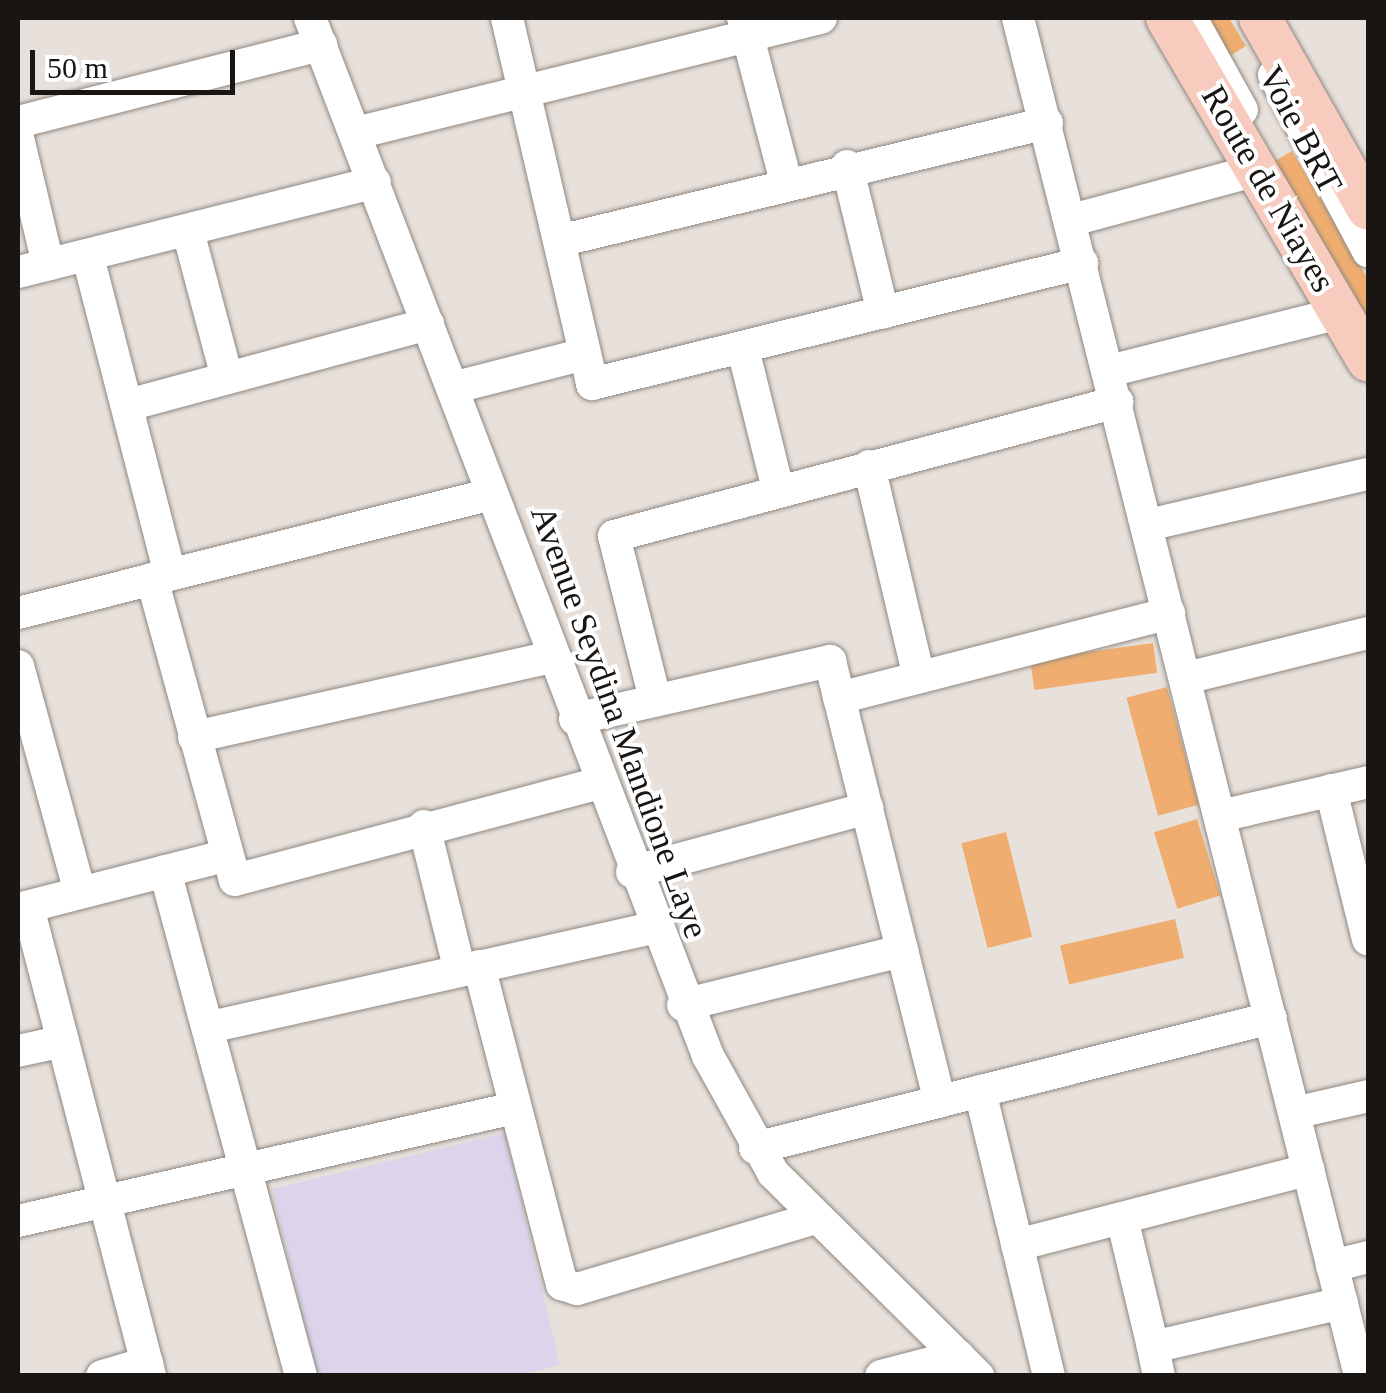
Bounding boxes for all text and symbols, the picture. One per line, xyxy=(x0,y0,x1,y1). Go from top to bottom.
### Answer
scale bar xyxy=(35,30,240,92)
text: 50 m xyxy=(47,51,108,84)
street label: Voie BRT xyxy=(1249,59,1351,201)
street label: Route de Niayes xyxy=(1192,78,1344,300)
street label: Avenue Seydina Mandione Laye xyxy=(521,500,717,944)

